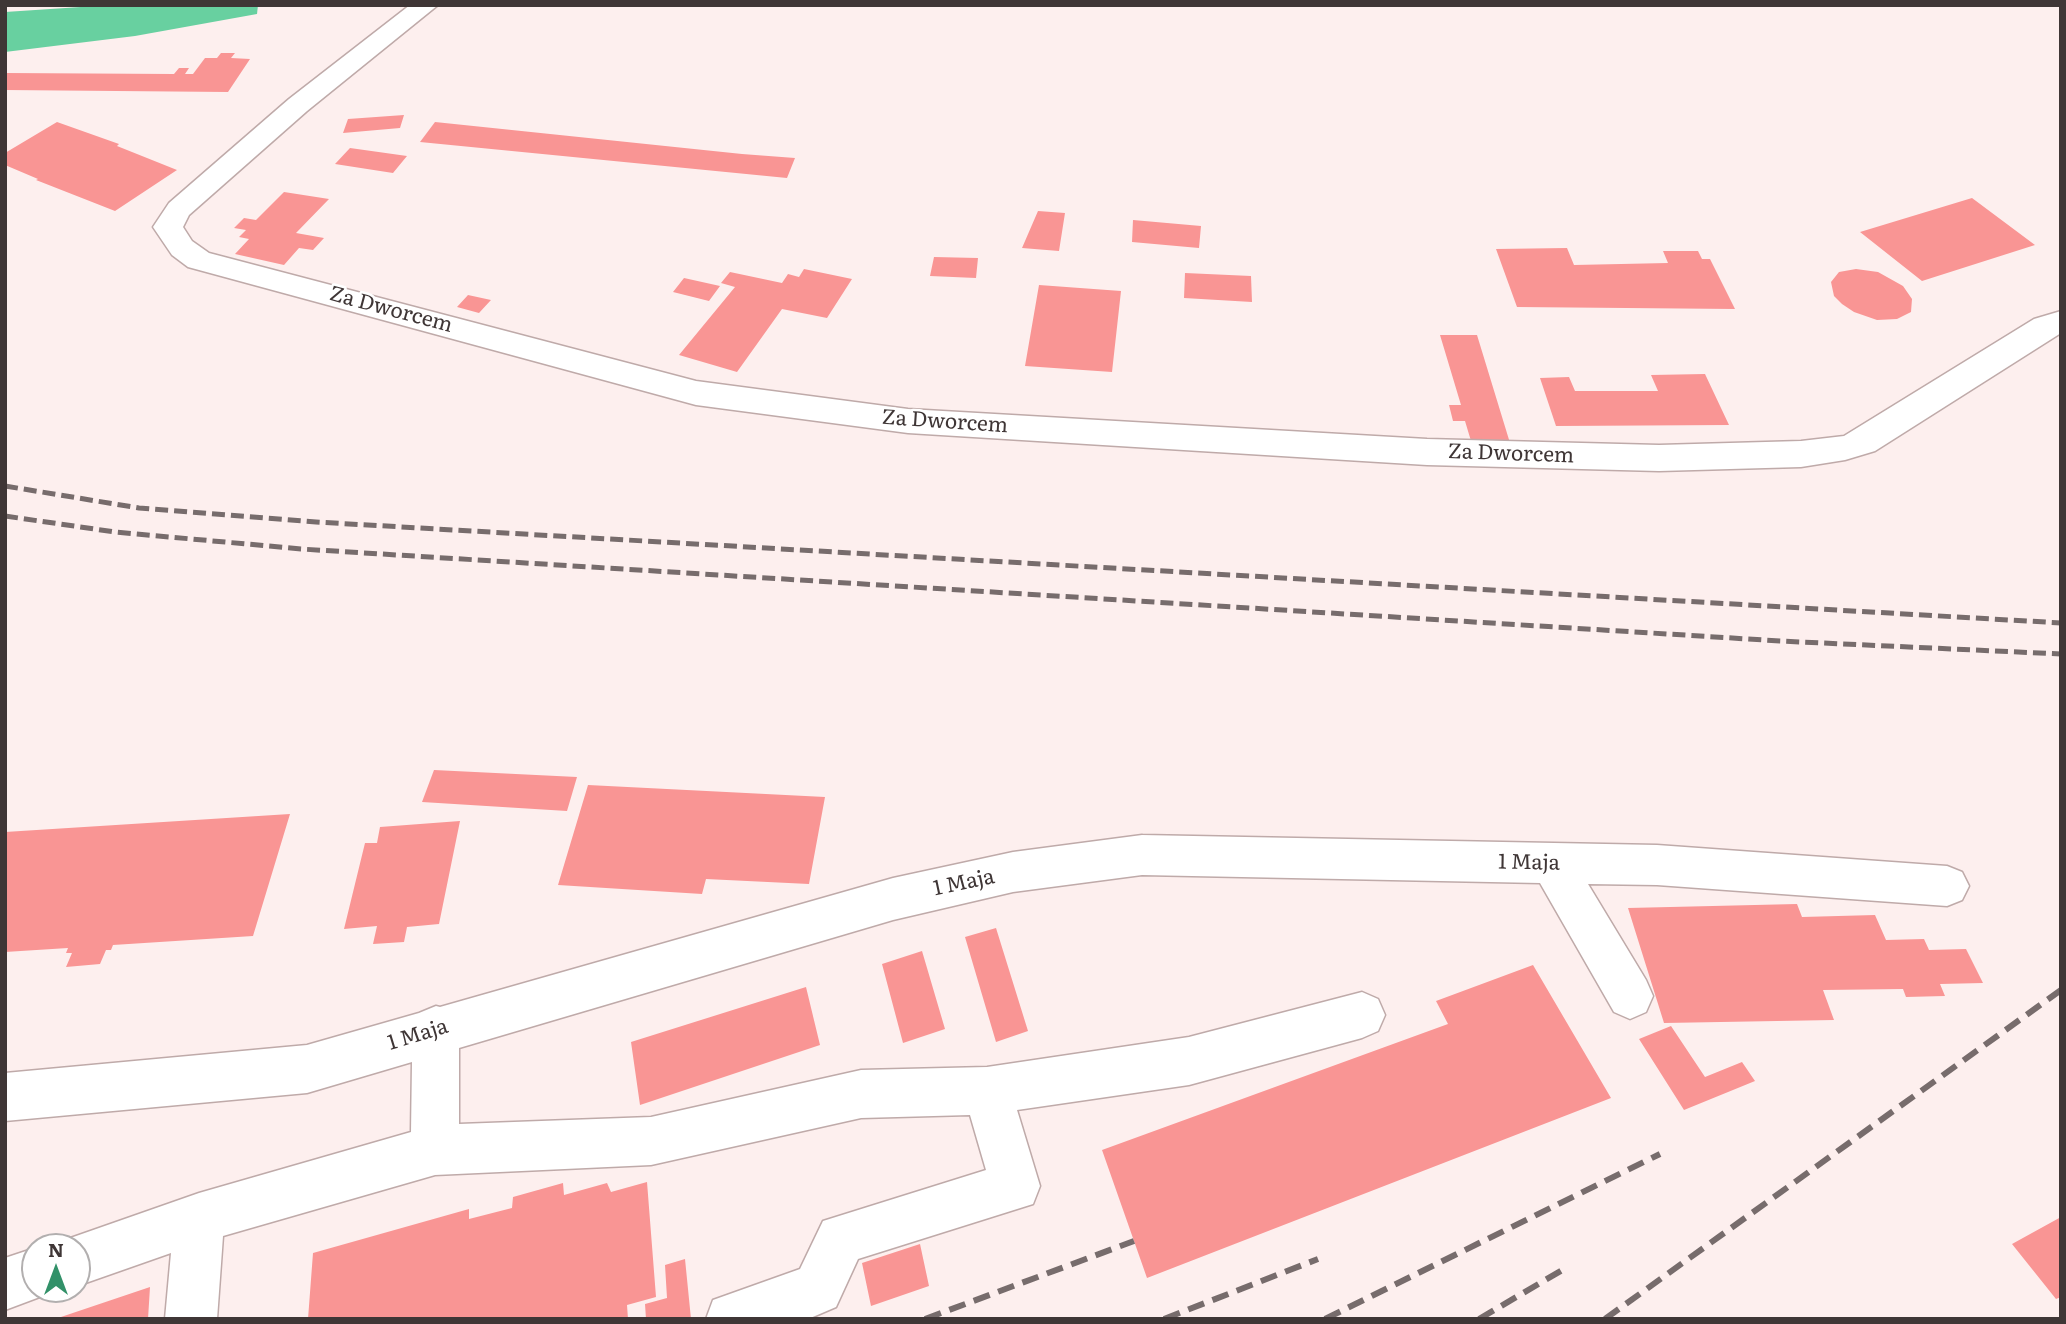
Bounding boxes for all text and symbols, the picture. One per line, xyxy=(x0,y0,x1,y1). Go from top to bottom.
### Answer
street label: Za Dworcem xyxy=(327,281,455,339)
street label: Za Dworcem xyxy=(881,405,1009,439)
street label: Za Dworcem xyxy=(1447,439,1575,469)
street label: 1 Maja xyxy=(1498,850,1560,876)
street label: 1 Maja xyxy=(931,864,997,902)
street label: 1 Maja xyxy=(385,1014,451,1056)
north arrow xyxy=(21,1233,91,1303)
text: N xyxy=(48,1235,64,1263)

